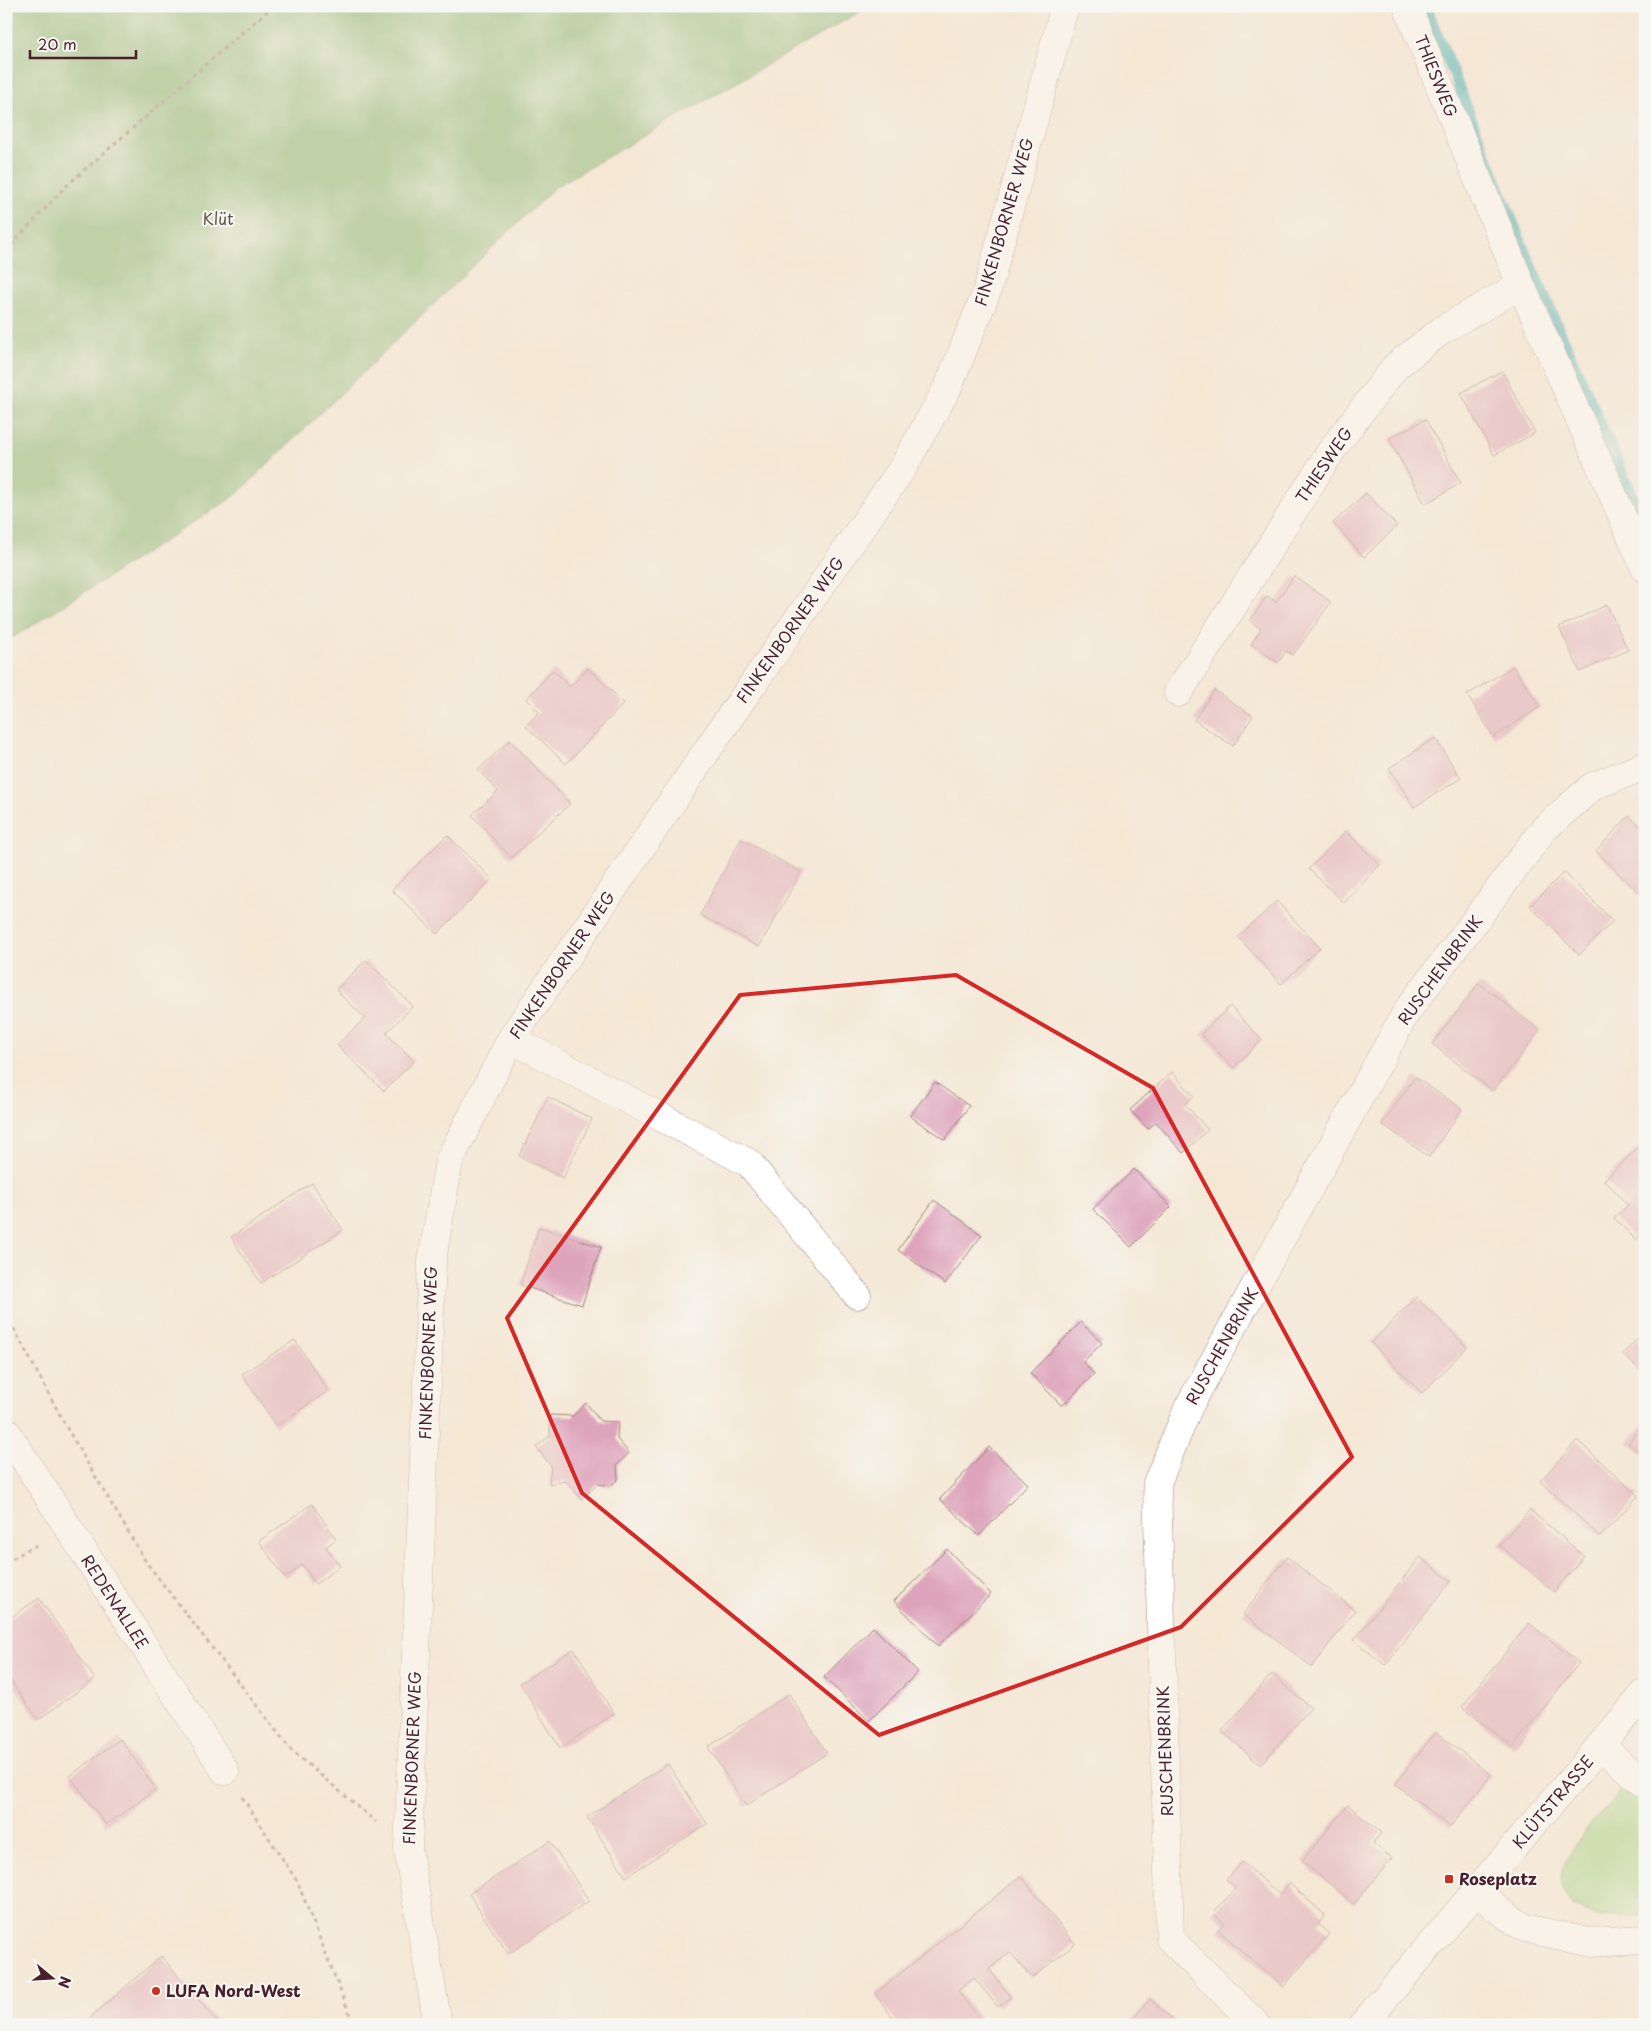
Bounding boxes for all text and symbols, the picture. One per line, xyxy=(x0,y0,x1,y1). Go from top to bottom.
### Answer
scale bar xyxy=(30,28,136,60)
street label: THIESWEG xyxy=(1410,31,1464,120)
text: 20 m xyxy=(38,32,77,55)
street label: FINKENBORNER WEG xyxy=(968,135,1039,309)
park label: Klüt xyxy=(202,206,234,230)
street label: THIESWEG xyxy=(1289,422,1357,507)
street label: FINKENBORNER WEG xyxy=(729,551,849,708)
street label: FINKENBORNER WEG xyxy=(503,886,620,1043)
street label: RUSCHENBRINK xyxy=(1391,909,1487,1029)
street label: FINKENBORNER WEG xyxy=(412,1266,442,1440)
street label: RUSCHENBRINK xyxy=(1179,1283,1263,1408)
street label: REDENALLEE xyxy=(76,1550,155,1653)
street label: FINKENBORNER WEG xyxy=(396,1671,426,1845)
street label: RUSCHENBRINK xyxy=(1150,1685,1178,1817)
street label: KLÜTSTRASSE xyxy=(1506,1749,1599,1853)
place label: Roseplatz xyxy=(1459,1866,1537,1890)
marker: Roseplatz xyxy=(1443,1873,1455,1885)
north arrow xyxy=(28,1954,78,2004)
text: N xyxy=(53,1974,77,1991)
place label: LUFA Nord-West xyxy=(166,1978,301,2002)
marker: LUFA Nord-West xyxy=(150,1985,162,1997)

